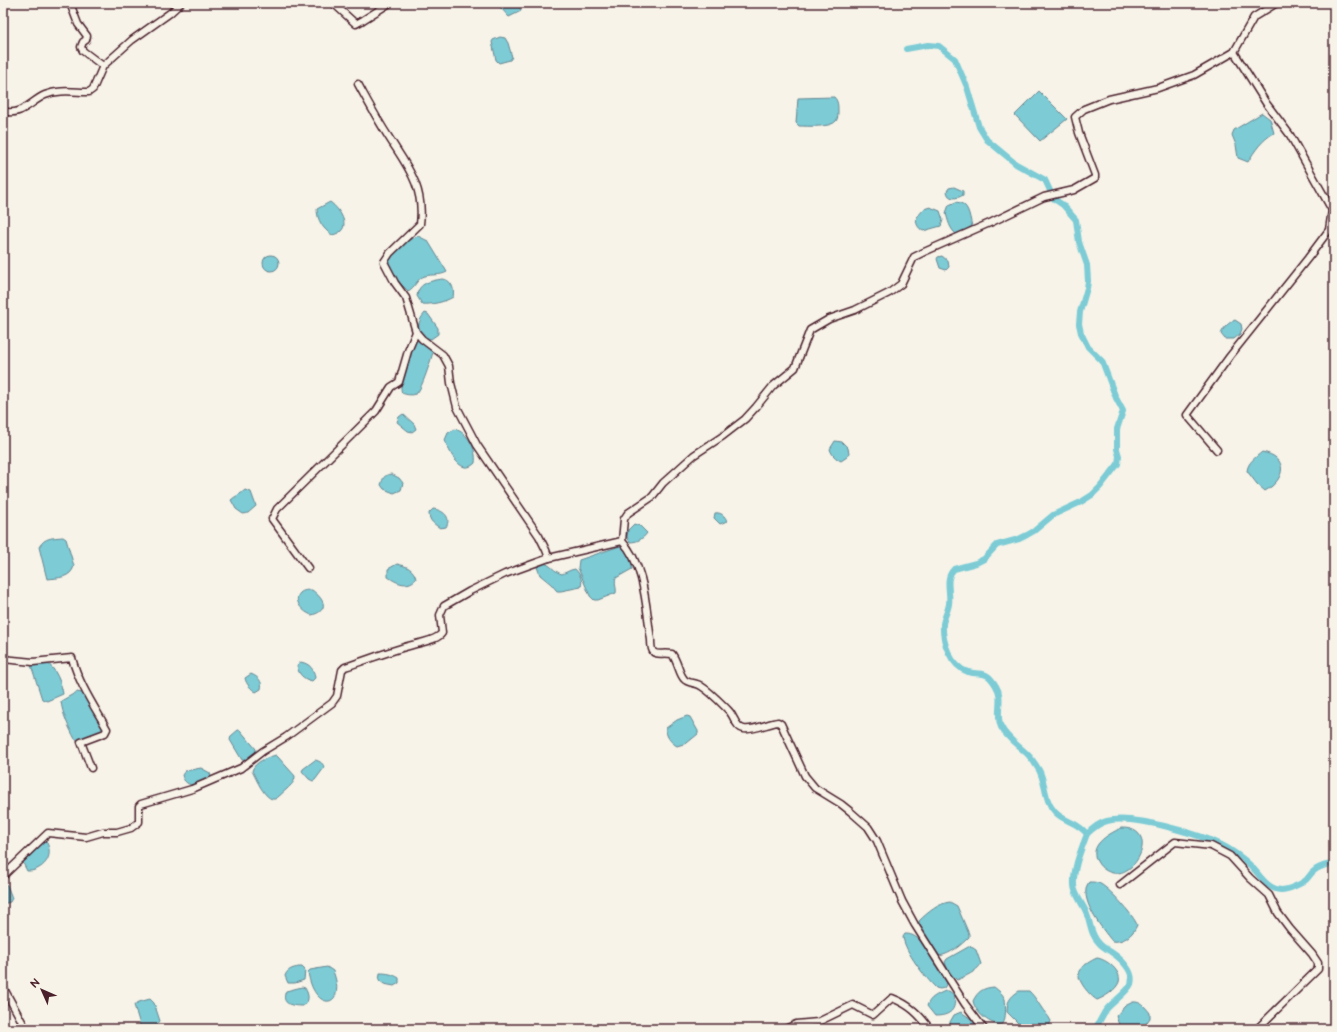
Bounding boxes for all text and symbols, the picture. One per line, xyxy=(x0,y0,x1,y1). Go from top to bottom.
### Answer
north arrow xyxy=(22,970,62,1010)
text: N xyxy=(28,976,43,991)

